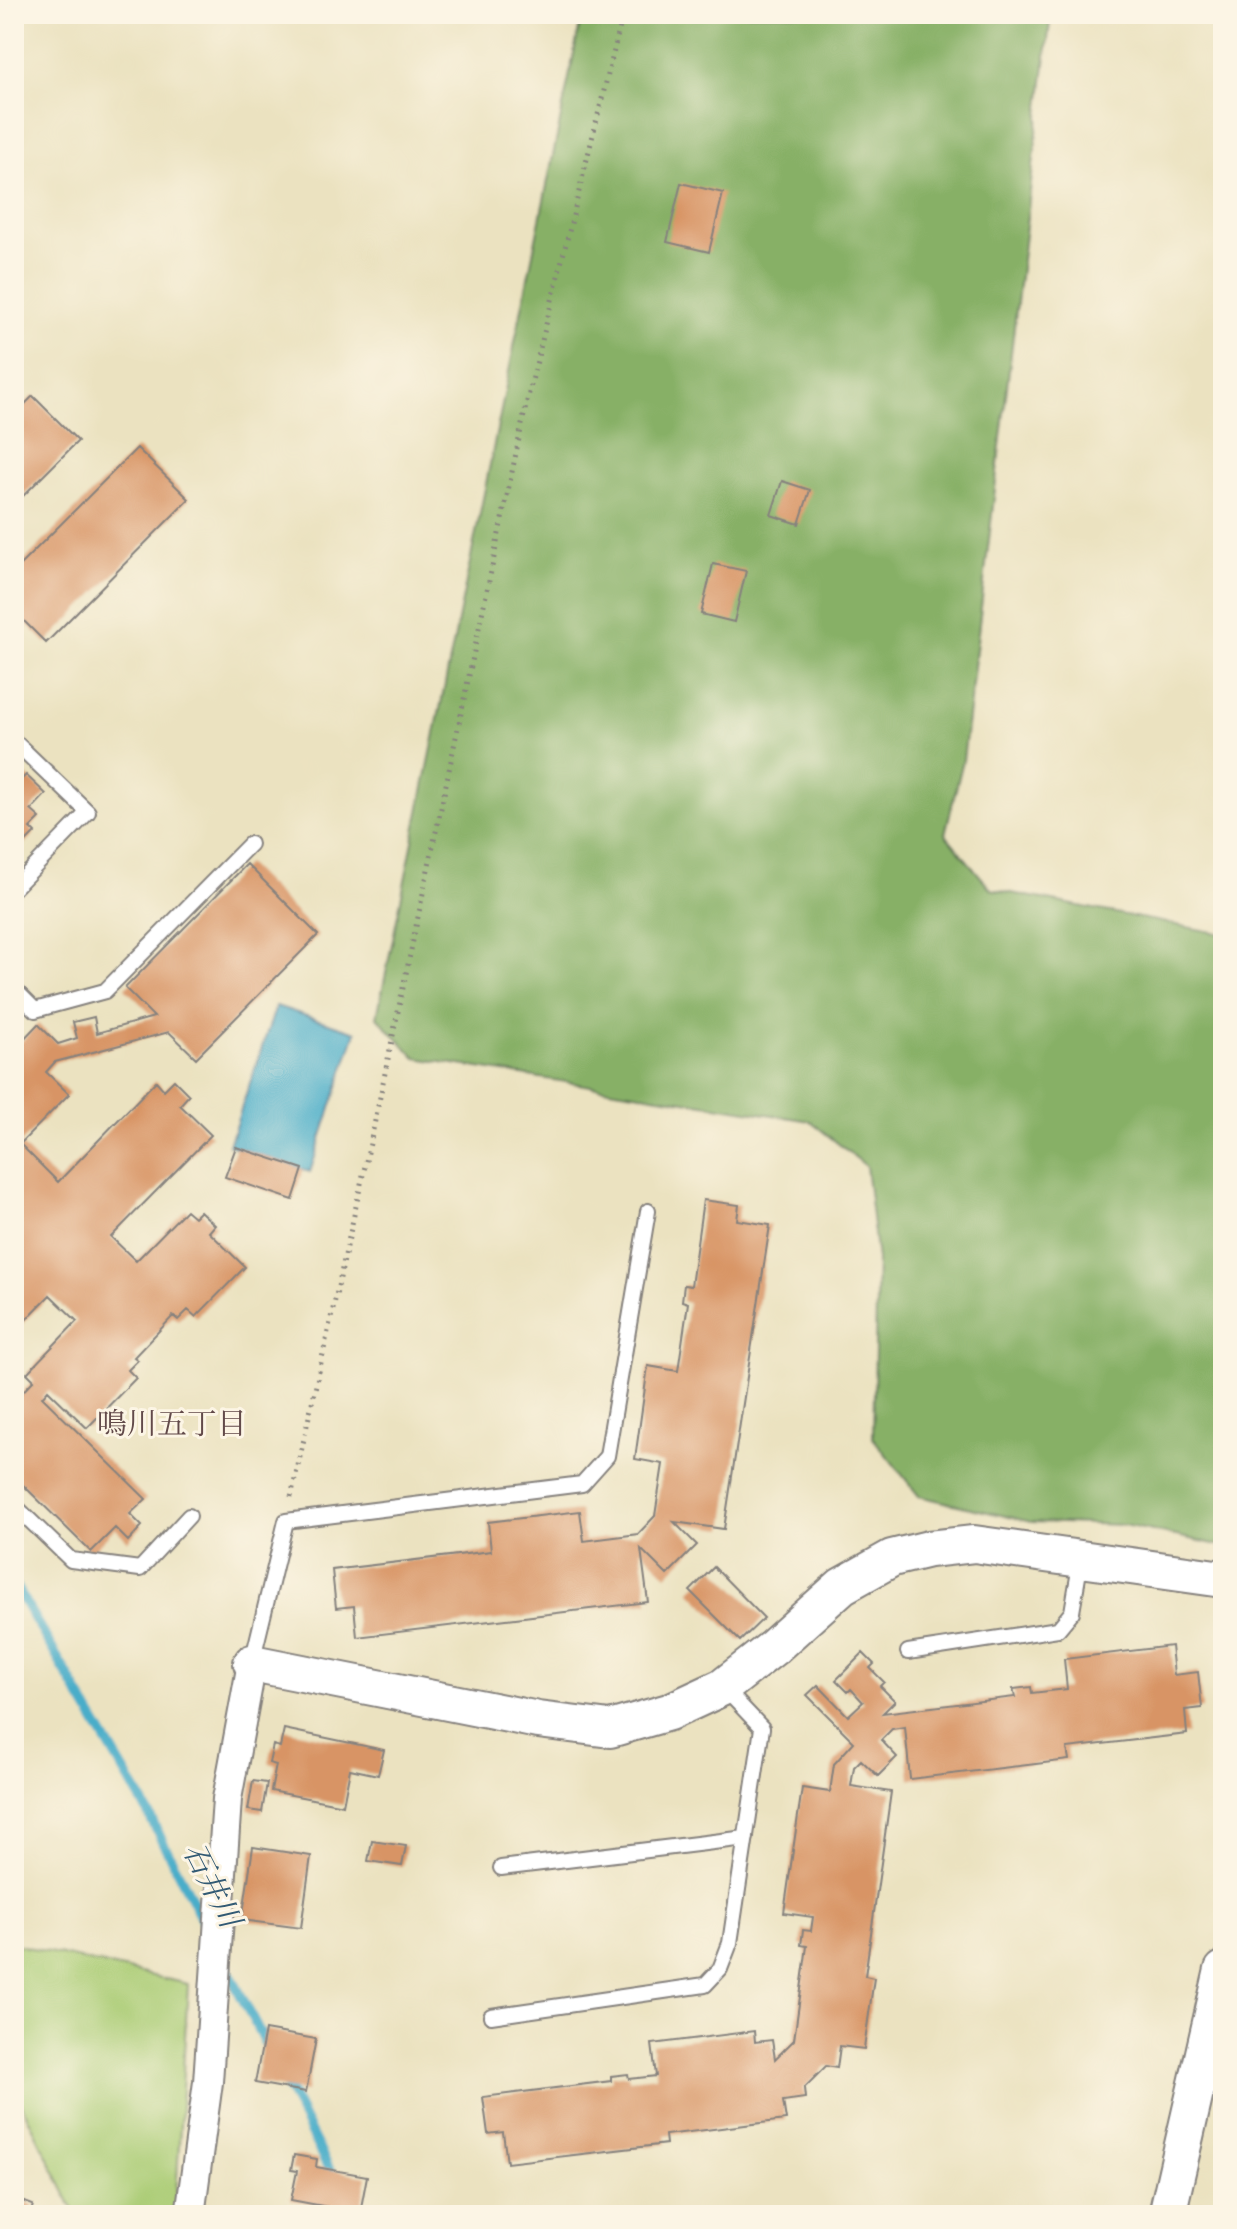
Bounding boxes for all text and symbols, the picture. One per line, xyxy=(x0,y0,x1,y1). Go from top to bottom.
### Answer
district label: 鳴川五丁目 xyxy=(97,1408,247,1441)
water label: 石井川 xyxy=(176,1838,248,1935)

